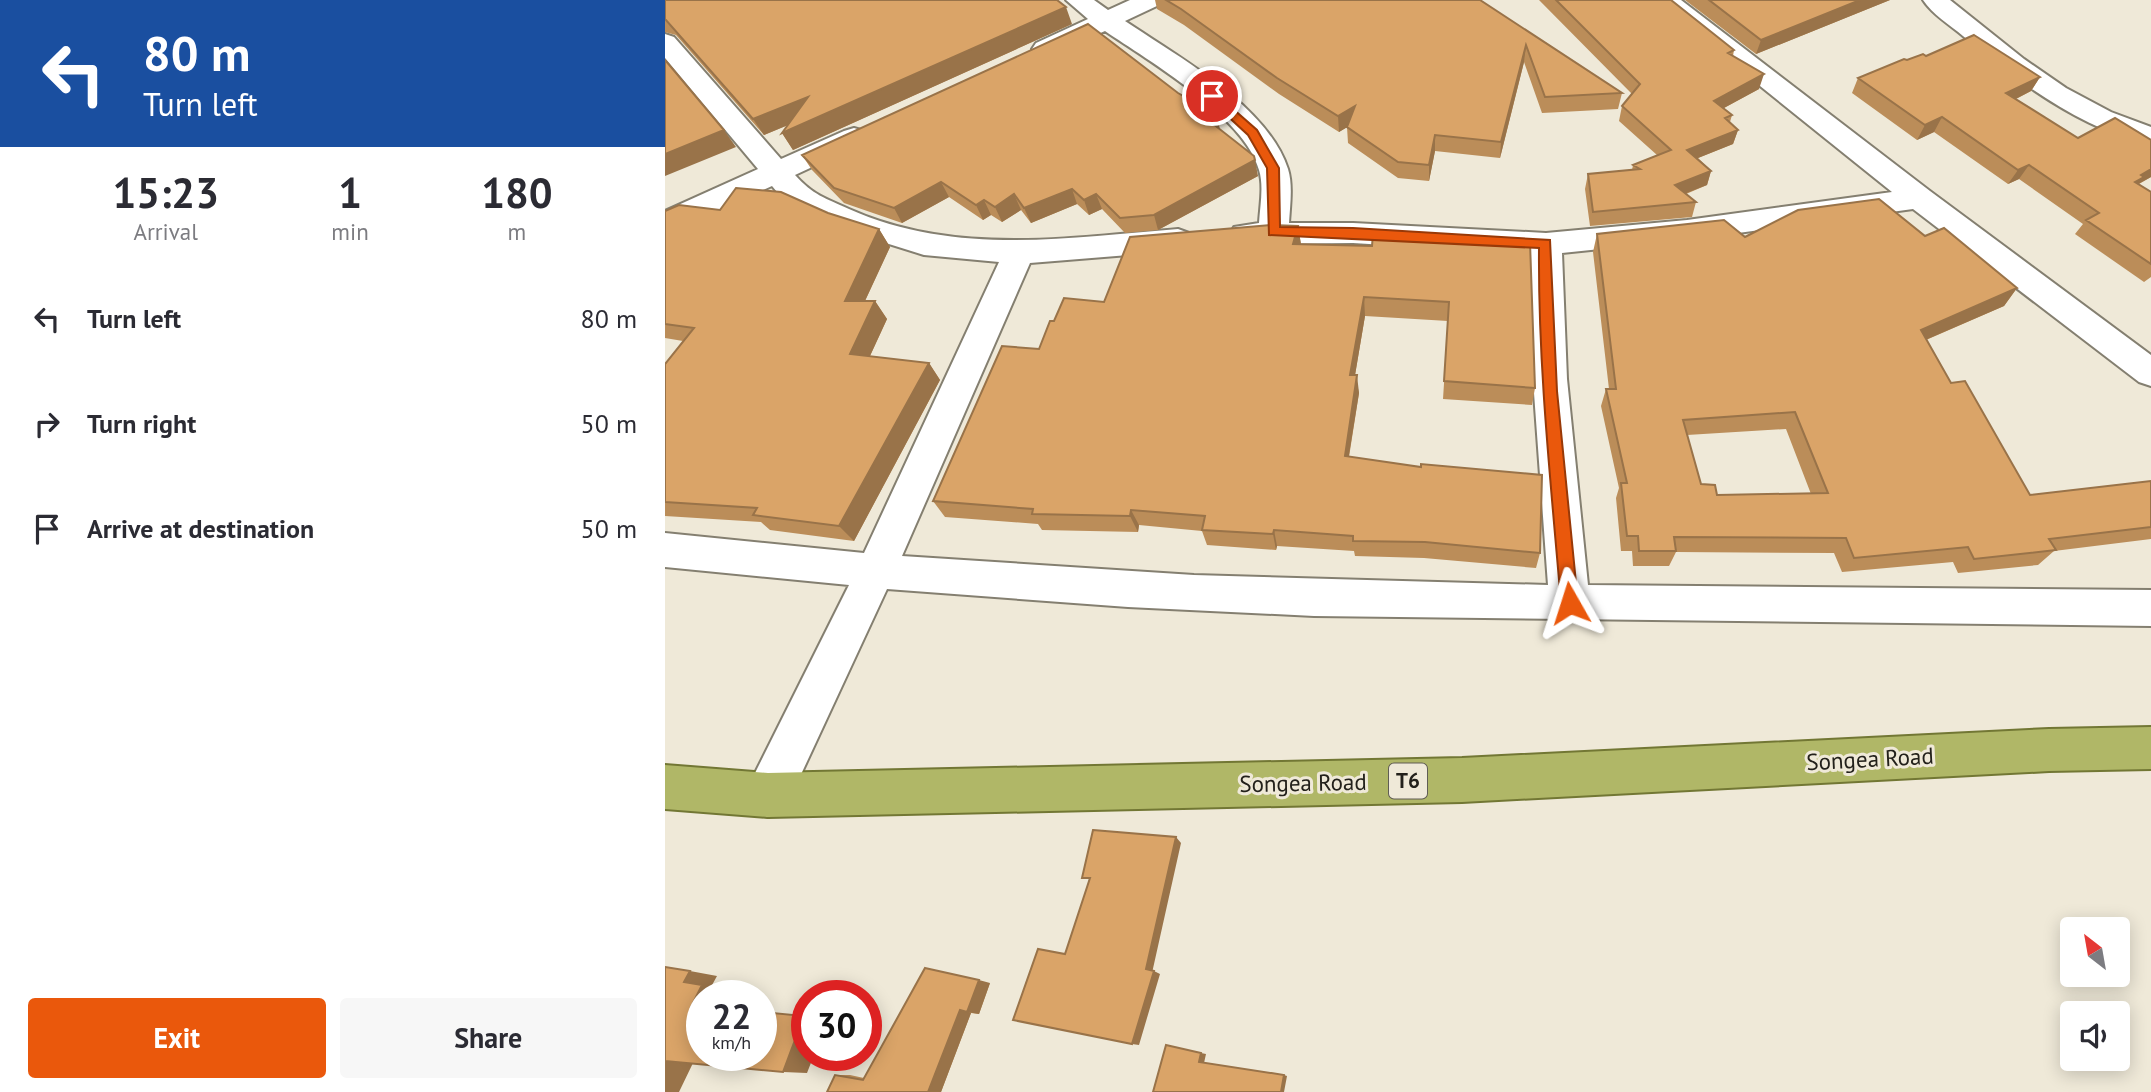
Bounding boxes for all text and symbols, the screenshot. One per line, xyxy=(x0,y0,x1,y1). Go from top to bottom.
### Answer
text: 80 m xyxy=(143,21,250,85)
icon: left xyxy=(28,28,119,119)
pin xyxy=(1182,66,1242,126)
icon: arrive xyxy=(1193,77,1231,115)
text: Turn left xyxy=(143,83,258,125)
text: 15:23 xyxy=(112,165,219,220)
text: 1 xyxy=(338,165,362,220)
text: 180 xyxy=(481,165,553,220)
text: Arrival xyxy=(133,217,198,246)
text: min xyxy=(331,217,369,246)
text: m xyxy=(508,217,526,246)
icon: left xyxy=(28,300,66,338)
text: Turn left xyxy=(87,302,181,335)
text: 80 m xyxy=(581,302,637,335)
icon: right xyxy=(28,405,66,443)
text: Turn right xyxy=(87,407,196,440)
text: 50 m xyxy=(581,407,637,440)
icon: arrive xyxy=(28,510,66,548)
text: Arrive at destination xyxy=(87,512,314,545)
text: 50 m xyxy=(581,512,637,545)
position arrow xyxy=(1533,566,1607,640)
street label: Songea Road xyxy=(1806,741,1934,776)
road number: T6 xyxy=(1389,764,1427,798)
street label: Songea Road xyxy=(1239,767,1367,798)
north arrow xyxy=(2060,917,2130,987)
map controls xyxy=(2060,917,2130,1071)
speed limit sign: 30 xyxy=(791,980,882,1071)
text: 22 xyxy=(712,993,751,1039)
button: Exit xyxy=(28,998,326,1078)
button: Share xyxy=(340,998,637,1078)
button: sound xyxy=(2060,1001,2130,1071)
text: km/h xyxy=(712,1031,751,1054)

